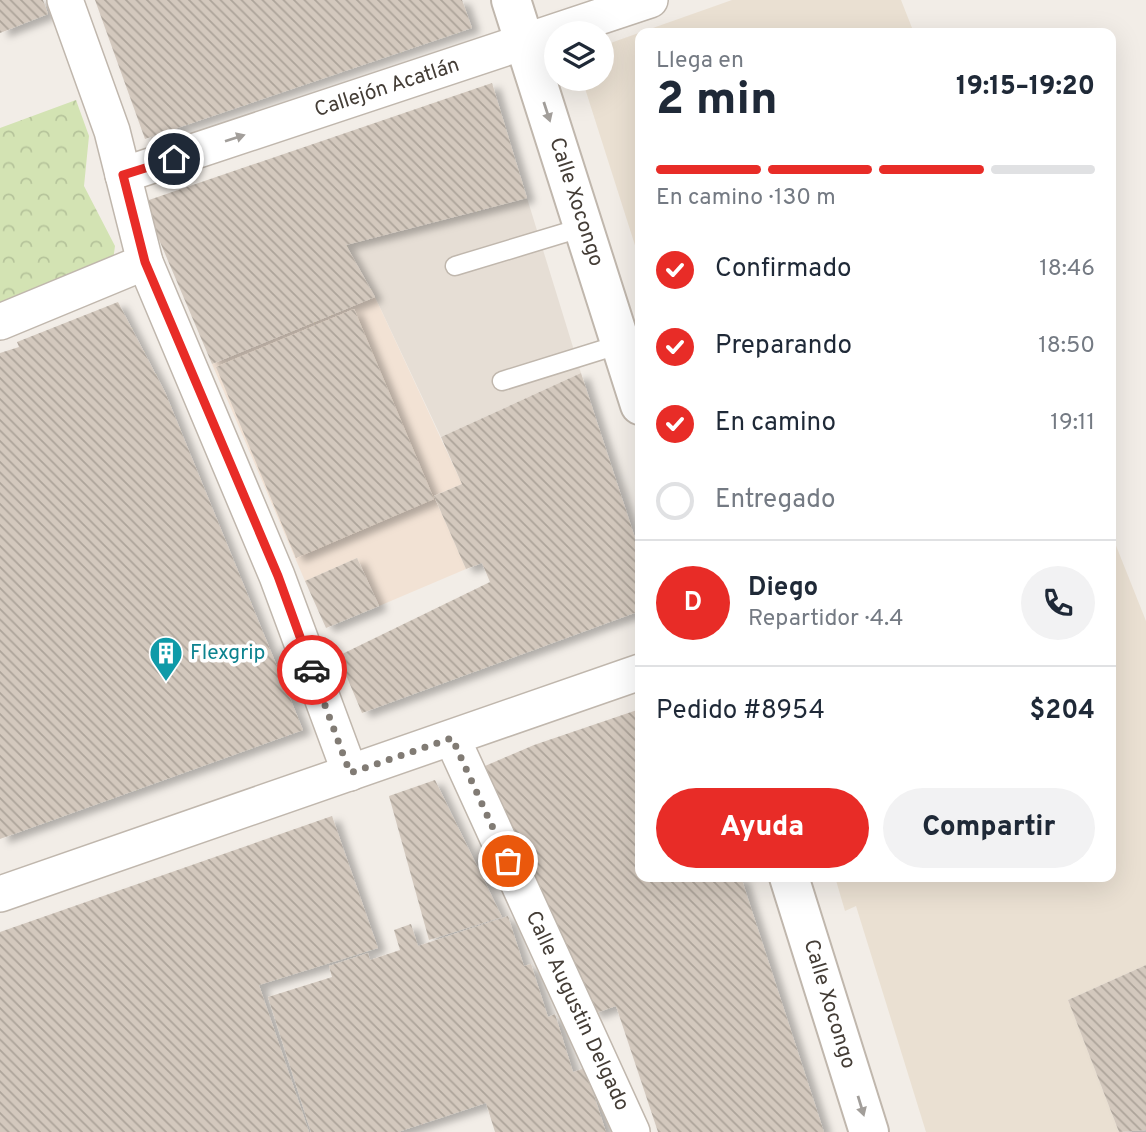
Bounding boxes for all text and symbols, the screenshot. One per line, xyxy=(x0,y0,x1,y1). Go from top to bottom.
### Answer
map controls xyxy=(544,21,614,91)
button: layers xyxy=(544,21,614,91)
text: Llega en xyxy=(656,47,744,76)
street label: Callejón Acatlán xyxy=(311,52,463,124)
text: 19:15–19:20 xyxy=(956,71,1095,104)
text: 2 min xyxy=(656,72,778,131)
one-way arrow xyxy=(542,101,553,122)
pin xyxy=(144,129,204,189)
one-way arrow xyxy=(224,132,245,143)
street label: Calle Xocongo xyxy=(542,134,610,270)
icon: home xyxy=(155,140,193,178)
text: En camino · 130 m xyxy=(656,184,836,213)
icon: check xyxy=(656,251,694,289)
text: Confirmado xyxy=(715,253,852,286)
text: 18:46 xyxy=(1039,255,1095,284)
icon: check xyxy=(656,328,694,366)
text: Preparando xyxy=(715,330,852,363)
text: 18:50 xyxy=(1038,332,1095,361)
icon: check xyxy=(656,405,694,443)
text: En camino xyxy=(715,407,836,440)
text: 19:11 xyxy=(1050,409,1095,438)
text: Entregado xyxy=(715,484,835,517)
button: phone xyxy=(1021,566,1095,640)
text: Diego xyxy=(748,572,818,605)
text: D xyxy=(684,587,702,620)
text: Repartidor · 4.4 xyxy=(748,605,904,634)
building icon: Flexgrip xyxy=(147,634,185,683)
courier xyxy=(277,635,347,705)
place label: Flexgrip xyxy=(190,640,265,667)
icon: car xyxy=(293,651,331,689)
text: Pedido #8954 xyxy=(656,695,825,728)
text: $204 xyxy=(1030,695,1095,728)
button: Ayuda xyxy=(656,788,869,868)
button: Compartir xyxy=(883,788,1095,868)
pin xyxy=(478,831,538,891)
icon: bag xyxy=(489,842,527,880)
street label: Calle Augustin Delgado xyxy=(519,907,635,1115)
street label: Calle Xocongo xyxy=(797,936,861,1072)
one-way arrow xyxy=(856,1095,866,1116)

